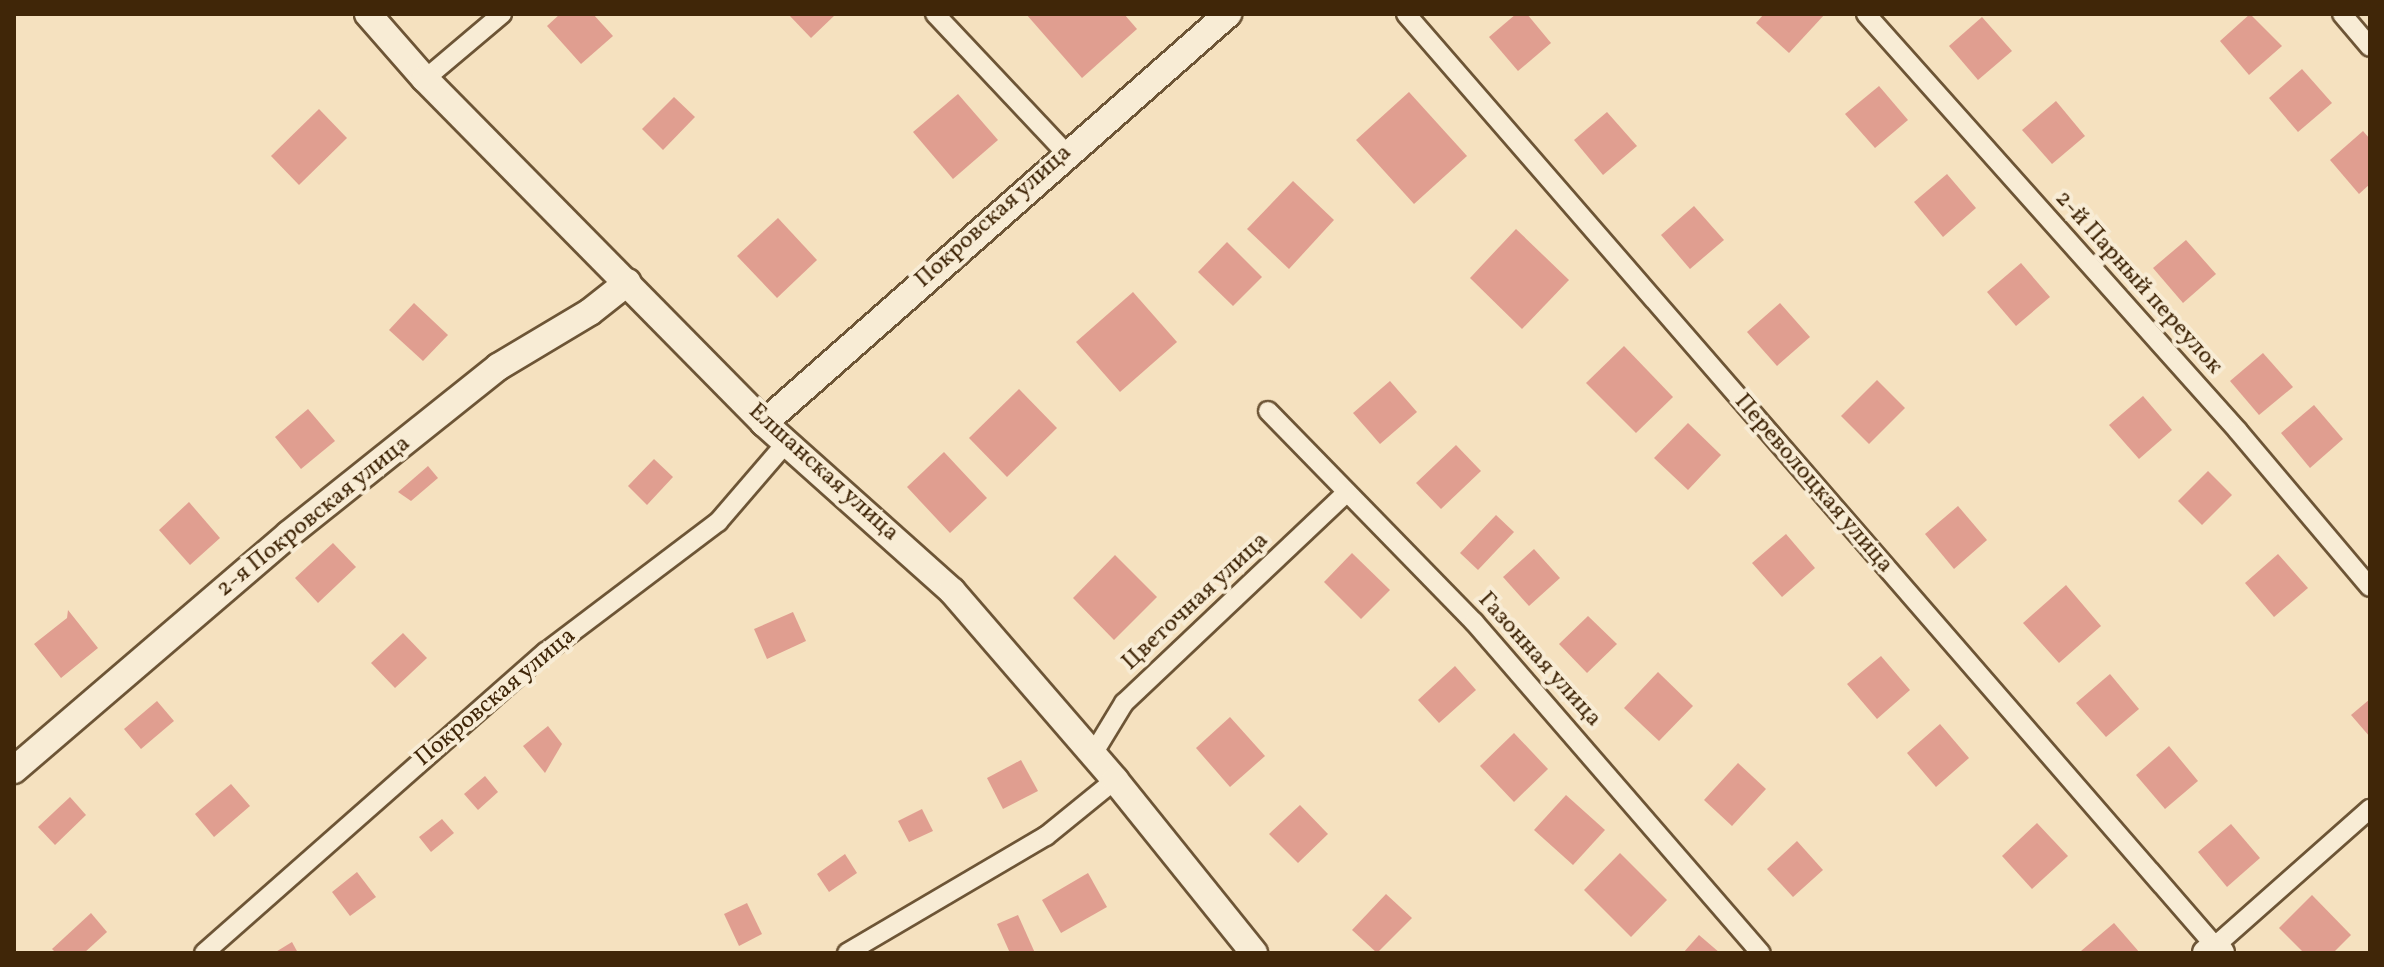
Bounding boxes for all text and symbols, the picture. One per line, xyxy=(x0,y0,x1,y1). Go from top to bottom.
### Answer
street label: Покровская улица xyxy=(909,139,1079,295)
street label: 2-й Парный переулок xyxy=(2048,185,2228,381)
street label: Переволоцкая улица xyxy=(1727,388,1899,580)
street label: Елшанская улица xyxy=(741,398,905,548)
street label: 2-я Покровская улица xyxy=(211,430,417,604)
street label: Цветочная улица xyxy=(1116,526,1276,678)
street label: Газонная улица xyxy=(1471,586,1607,734)
street label: Покровская улица xyxy=(410,622,582,774)

